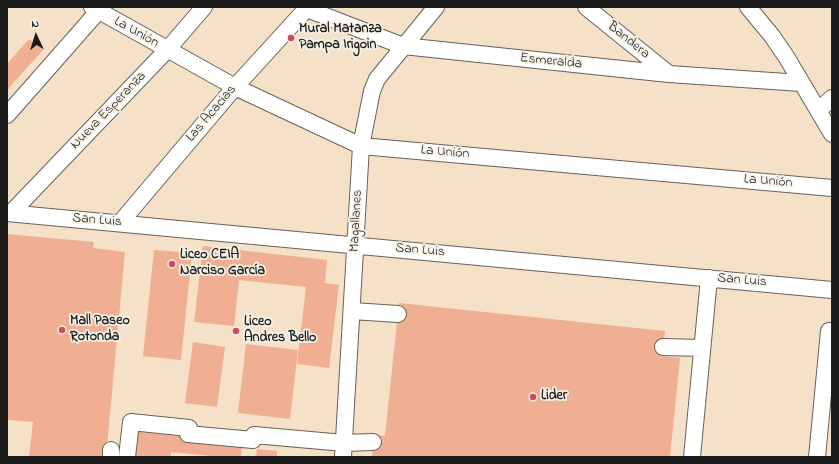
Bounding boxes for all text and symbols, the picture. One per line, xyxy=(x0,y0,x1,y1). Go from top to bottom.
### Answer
street label: La Unión xyxy=(111,14,161,52)
north arrow xyxy=(16,16,56,56)
text: N xyxy=(31,16,39,32)
street label: Bandera xyxy=(603,19,653,63)
place label: Mural Matanza Pampa Irigoin xyxy=(299,22,382,54)
marker: Mural Matanza Pampa Irigoin xyxy=(286,33,296,43)
street label: Esmeralda xyxy=(519,50,583,74)
street label: Nueva Esperanza xyxy=(68,69,150,153)
street label: Las Acacias xyxy=(183,82,241,146)
street label: La Unión xyxy=(420,143,470,163)
street label: La Unión xyxy=(743,172,793,192)
street label: Magallanes xyxy=(347,189,367,253)
street label: San Luis xyxy=(71,210,123,232)
street label: San Luis xyxy=(394,240,446,262)
place label: Liceo CEIA Narciso García xyxy=(180,248,265,280)
marker: Liceo CEIA Narciso García xyxy=(167,259,177,269)
street label: San Luis xyxy=(716,270,768,292)
place label: Mall Paseo Rotonda xyxy=(70,314,130,346)
place label: Liceo Andres Bello xyxy=(244,315,316,348)
marker: Mall Paseo Rotonda xyxy=(57,325,67,335)
marker: Liceo Andres Bello xyxy=(231,326,241,336)
place label: Lider xyxy=(541,389,567,405)
marker: Lider xyxy=(528,392,538,402)

